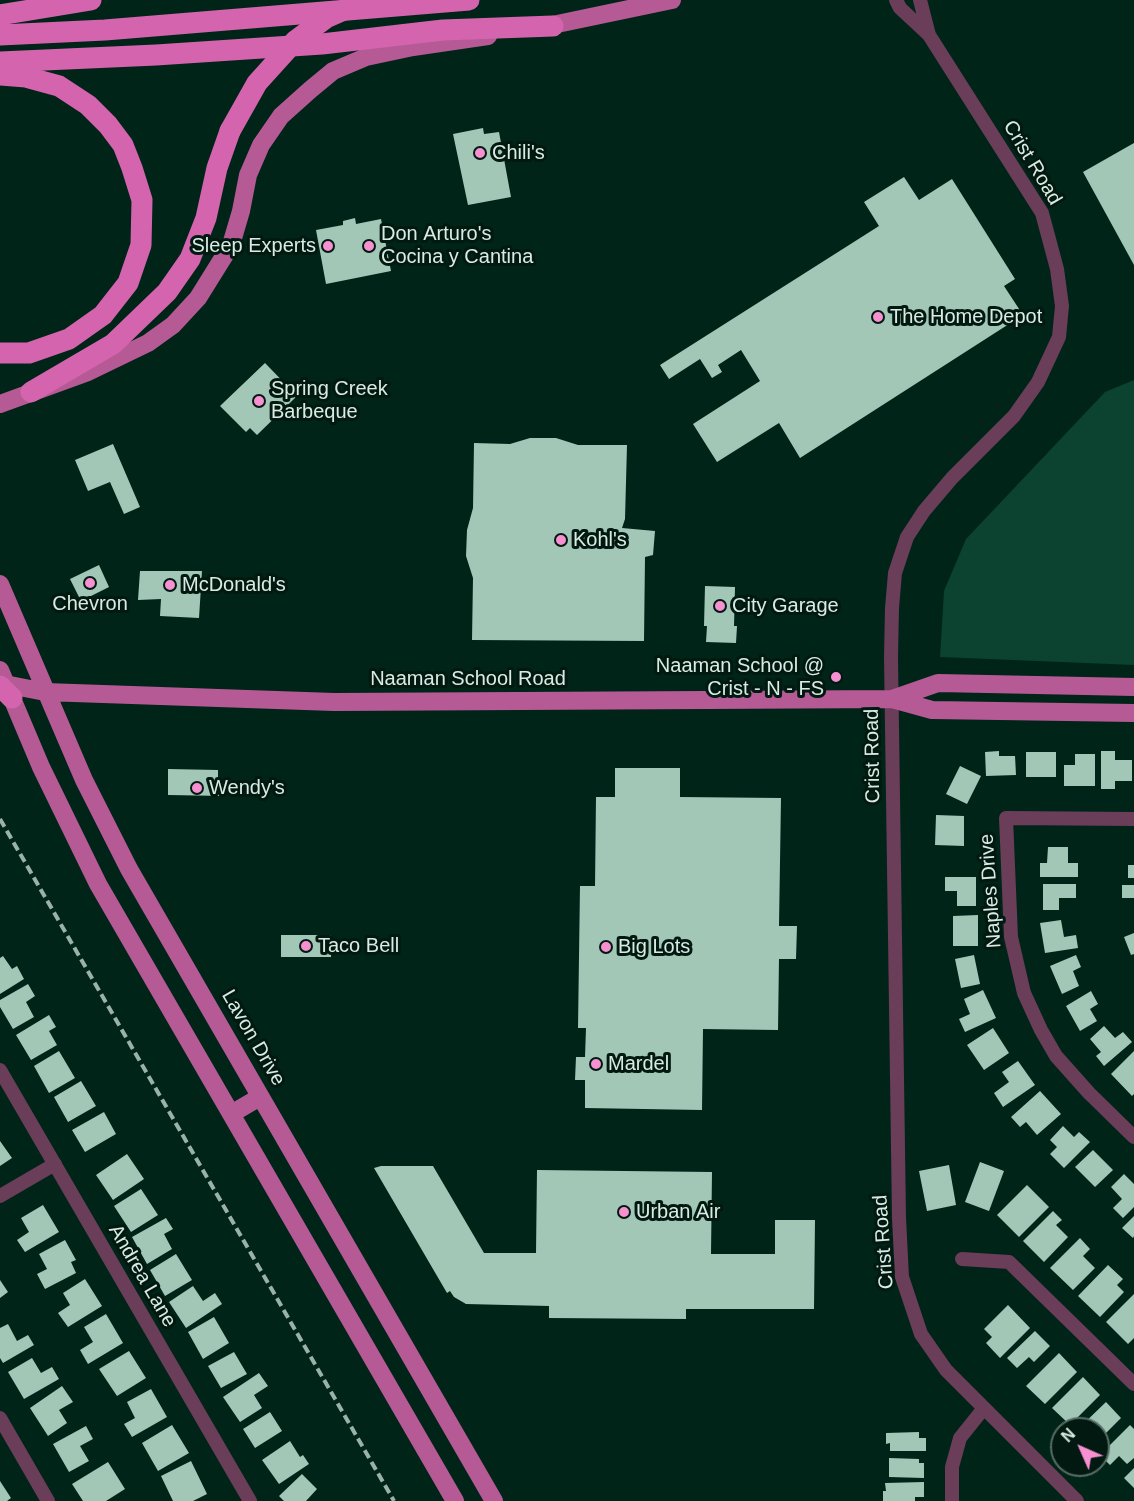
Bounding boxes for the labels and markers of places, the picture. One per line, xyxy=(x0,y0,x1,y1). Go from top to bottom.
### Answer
place label: Chili's xyxy=(492,141,545,165)
marker: Chili's xyxy=(473,146,487,160)
place label: Don Arturo's Cocina y Cantina xyxy=(381,222,533,269)
place label: Sleep Experts xyxy=(191,234,316,258)
marker: Sleep Experts xyxy=(321,239,335,253)
marker: Don Arturo's Cocina y Cantina xyxy=(362,239,376,253)
place label: The Home Depot xyxy=(890,305,1042,329)
marker: The Home Depot xyxy=(871,310,885,324)
place label: Spring Creek Barbeque xyxy=(271,377,388,424)
marker: Spring Creek Barbeque xyxy=(252,394,266,408)
place label: Kohl's xyxy=(573,528,627,552)
marker: Kohl's xyxy=(554,533,568,547)
place label: McDonald's xyxy=(182,573,286,597)
marker: Chevron xyxy=(83,576,97,590)
marker: McDonald's xyxy=(163,578,177,592)
place label: Chevron xyxy=(52,592,128,616)
place label: City Garage xyxy=(732,594,839,618)
marker: City Garage xyxy=(713,599,727,613)
place label: Naaman School @ Crist - N - FS xyxy=(656,654,824,701)
marker: Naaman School @ Crist - N - FS xyxy=(829,670,843,684)
place label: Wendy's xyxy=(209,776,285,800)
marker: Wendy's xyxy=(190,781,204,795)
place label: Taco Bell xyxy=(318,934,399,958)
place label: Big Lots xyxy=(618,935,690,959)
marker: Taco Bell xyxy=(299,939,313,953)
marker: Big Lots xyxy=(599,940,613,954)
place label: Mardel xyxy=(608,1052,669,1076)
marker: Mardel xyxy=(589,1057,603,1071)
place label: Urban Air xyxy=(636,1200,720,1224)
marker: Urban Air xyxy=(617,1205,631,1219)

